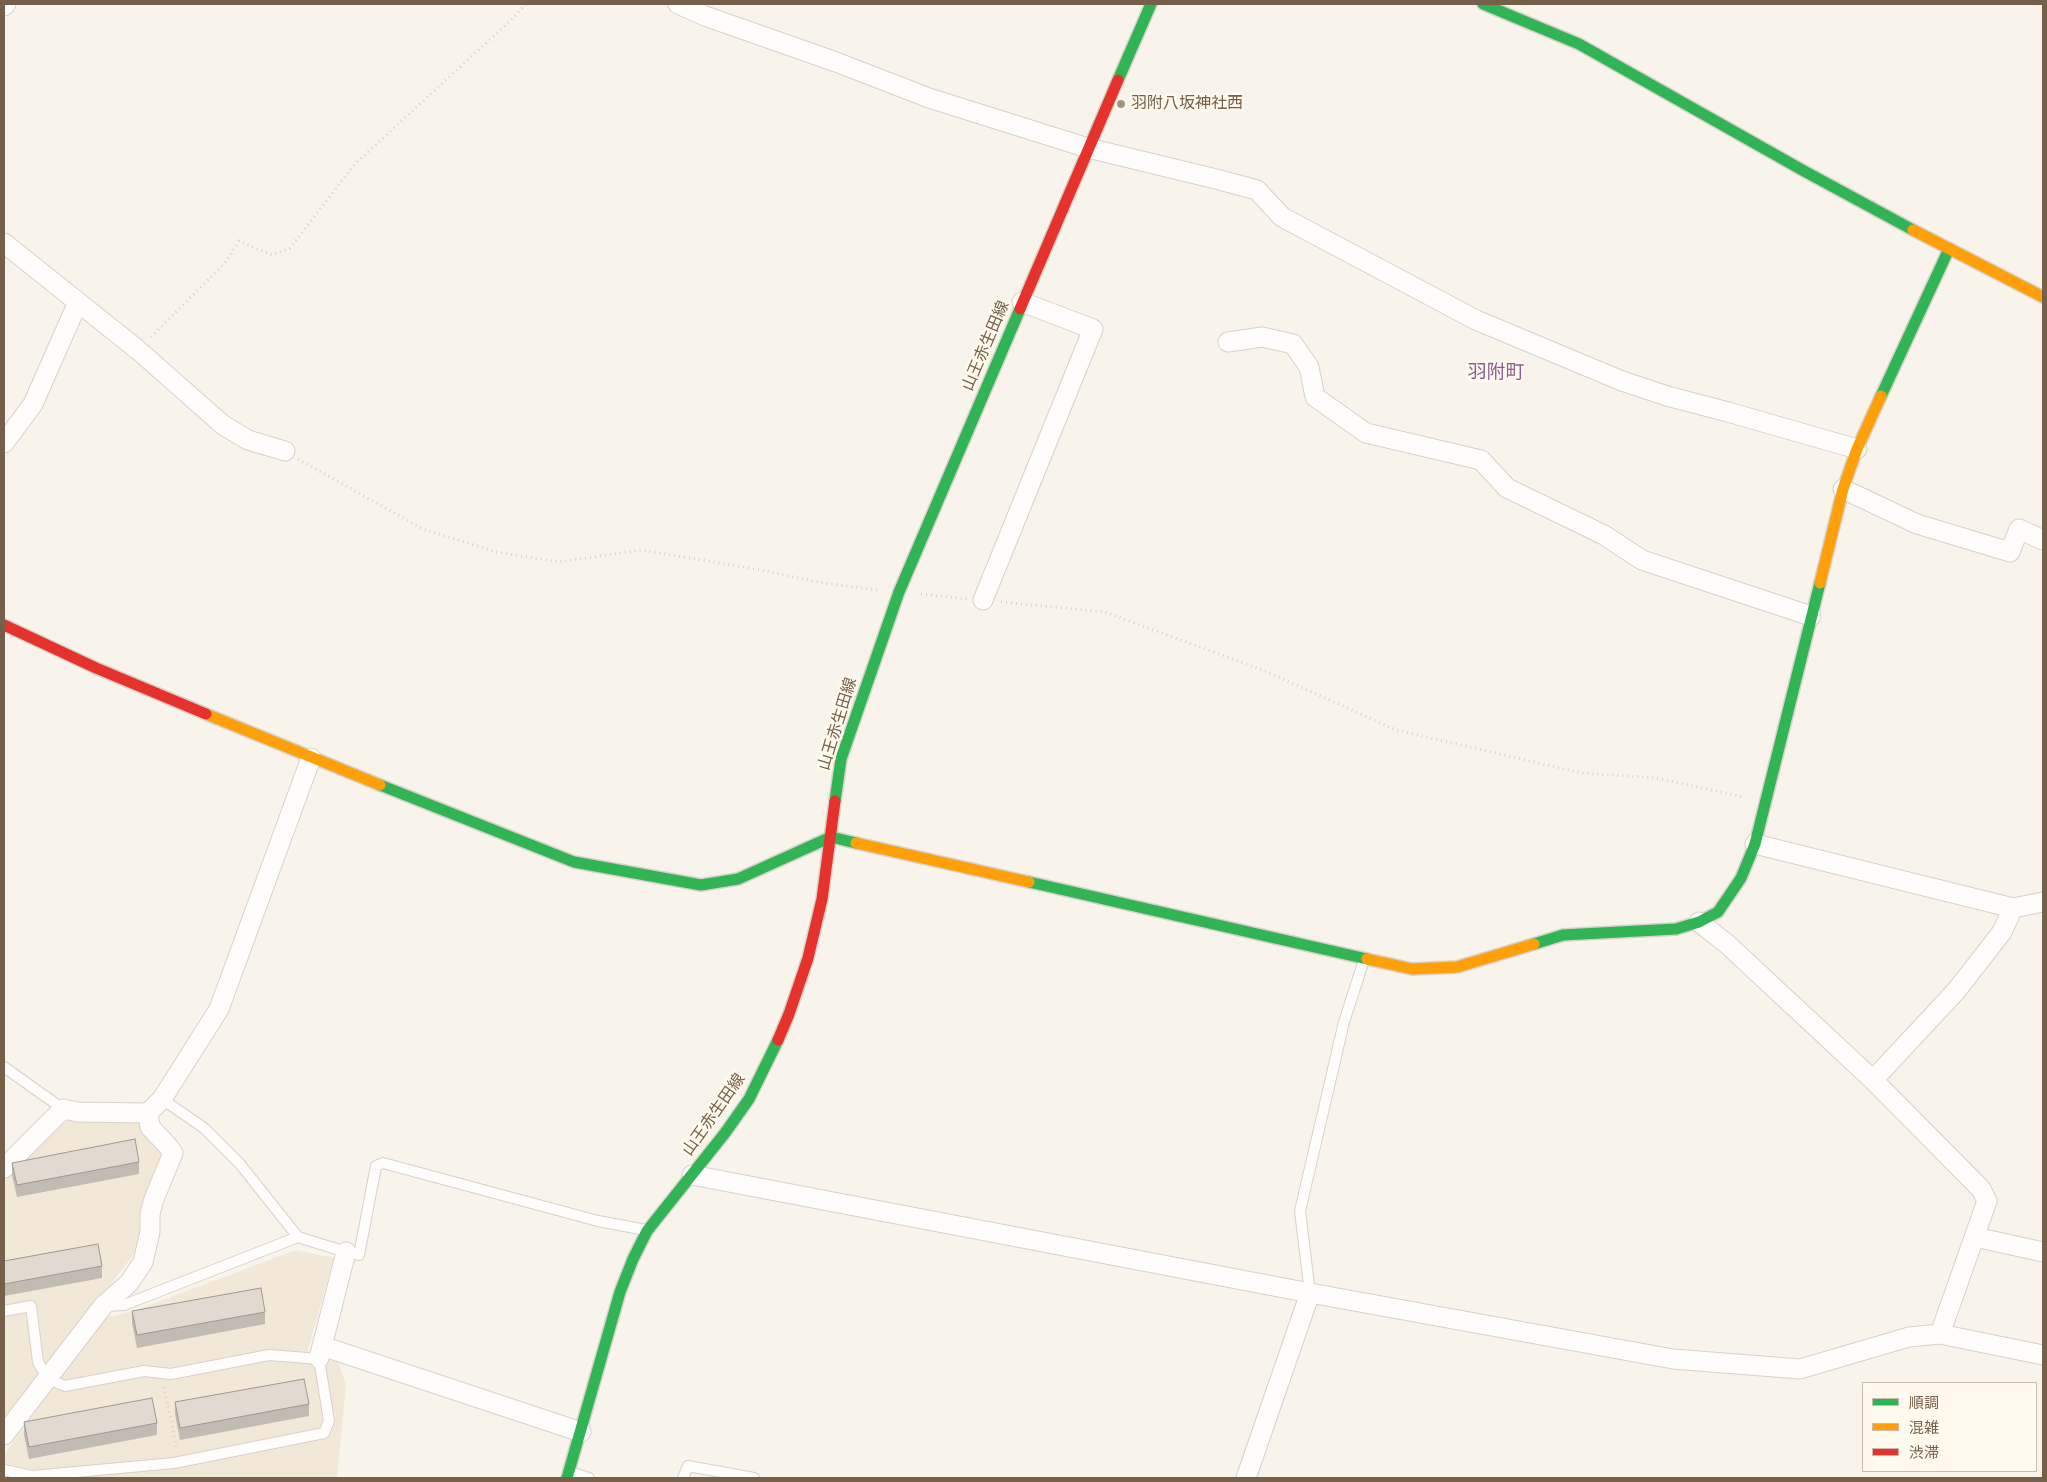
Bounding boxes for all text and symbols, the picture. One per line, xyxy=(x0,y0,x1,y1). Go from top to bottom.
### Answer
place label: 羽附八坂神社西 xyxy=(1131,94,1243,114)
marker: 羽附八坂神社西 xyxy=(1115,98,1127,110)
street label: 山王赤生田線 xyxy=(958,298,1014,394)
district label: 羽附町 xyxy=(1468,362,1524,384)
street label: 山王赤生田線 xyxy=(815,675,861,773)
street label: 山王赤生田線 xyxy=(679,1070,749,1160)
legend xyxy=(1862,1382,2037,1472)
text: 順調 xyxy=(1909,1393,1939,1412)
text: 混雑 xyxy=(1909,1418,1939,1437)
text: 渋滞 xyxy=(1909,1443,1939,1462)

